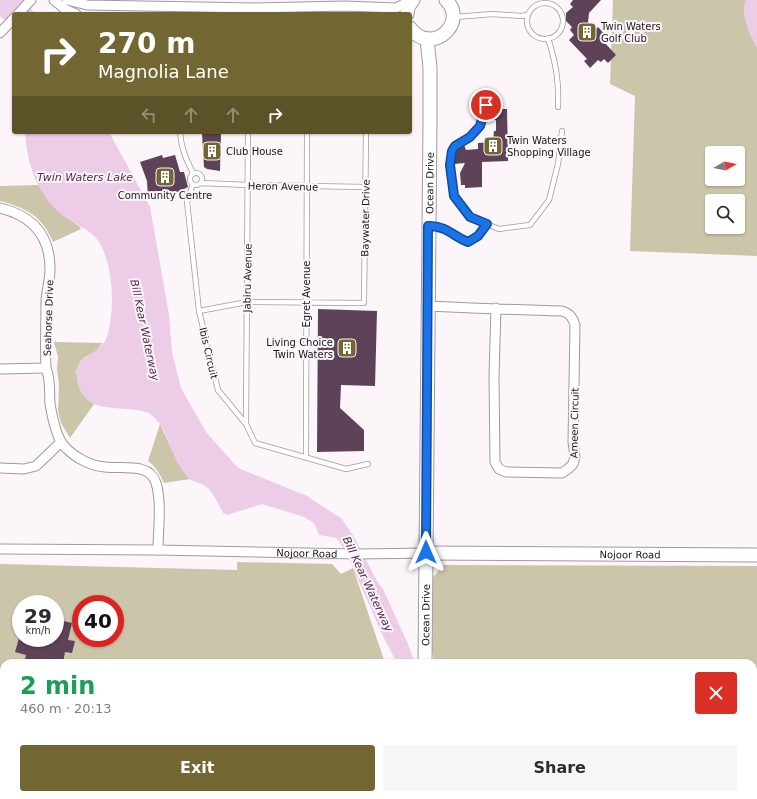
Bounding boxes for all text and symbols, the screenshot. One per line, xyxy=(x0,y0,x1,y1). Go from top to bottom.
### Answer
building icon: Twin Waters Golf Club xyxy=(576,21,598,43)
place label: Twin Waters Golf Club xyxy=(600,21,661,44)
text: 270 m xyxy=(98,27,195,60)
icon: right xyxy=(32,28,84,80)
text: Magnolia Lane xyxy=(98,61,229,82)
pin xyxy=(469,88,503,122)
icon: arrive xyxy=(475,94,497,116)
icon: left xyxy=(138,104,160,126)
icon: ahead xyxy=(180,104,202,126)
icon: ahead xyxy=(222,104,244,126)
icon: right xyxy=(264,104,286,126)
building icon: Twin Waters Shopping Village xyxy=(482,135,504,157)
place label: Twin Waters Shopping Village xyxy=(506,135,591,158)
building icon: Club House xyxy=(201,140,223,162)
place label: Club House xyxy=(226,146,283,157)
north arrow xyxy=(705,146,745,186)
map controls xyxy=(705,146,745,234)
street label: Ocean Drive xyxy=(424,152,436,214)
building icon: Community Centre xyxy=(154,166,176,188)
water label: Twin Waters Lake xyxy=(37,171,133,184)
street label: Baywater Drive xyxy=(359,179,372,257)
street label: Heron Avenue xyxy=(248,180,318,193)
place label: Community Centre xyxy=(118,190,212,201)
button: search xyxy=(705,194,745,234)
street label: Jabiru Avenue xyxy=(241,243,254,314)
street label: Egret Avenue xyxy=(301,261,312,327)
water label: Bill Kear Waterway xyxy=(127,278,162,383)
street label: Seahorse Drive xyxy=(42,280,55,356)
street label: Ibis Circuit xyxy=(197,326,220,380)
place label: Living Choice Twin Waters xyxy=(266,337,333,360)
building icon: Living Choice Twin Waters xyxy=(336,337,358,359)
street label: Ameen Circuit xyxy=(568,388,581,458)
position arrow xyxy=(405,531,447,573)
water label: Bill Kear Waterway xyxy=(340,535,395,634)
street label: Nojoor Road xyxy=(276,547,338,560)
street label: Nojoor Road xyxy=(599,549,661,560)
street label: Ocean Drive xyxy=(420,584,432,646)
speed limit sign: 40 xyxy=(72,595,124,647)
text: 29 xyxy=(24,604,52,628)
text: km/h xyxy=(25,625,51,636)
text: 2 min xyxy=(20,672,95,700)
button: close xyxy=(695,672,737,714)
text: 460 m · 20:13 xyxy=(20,701,111,716)
button: Exit xyxy=(20,745,375,791)
button: Share xyxy=(383,745,737,791)

